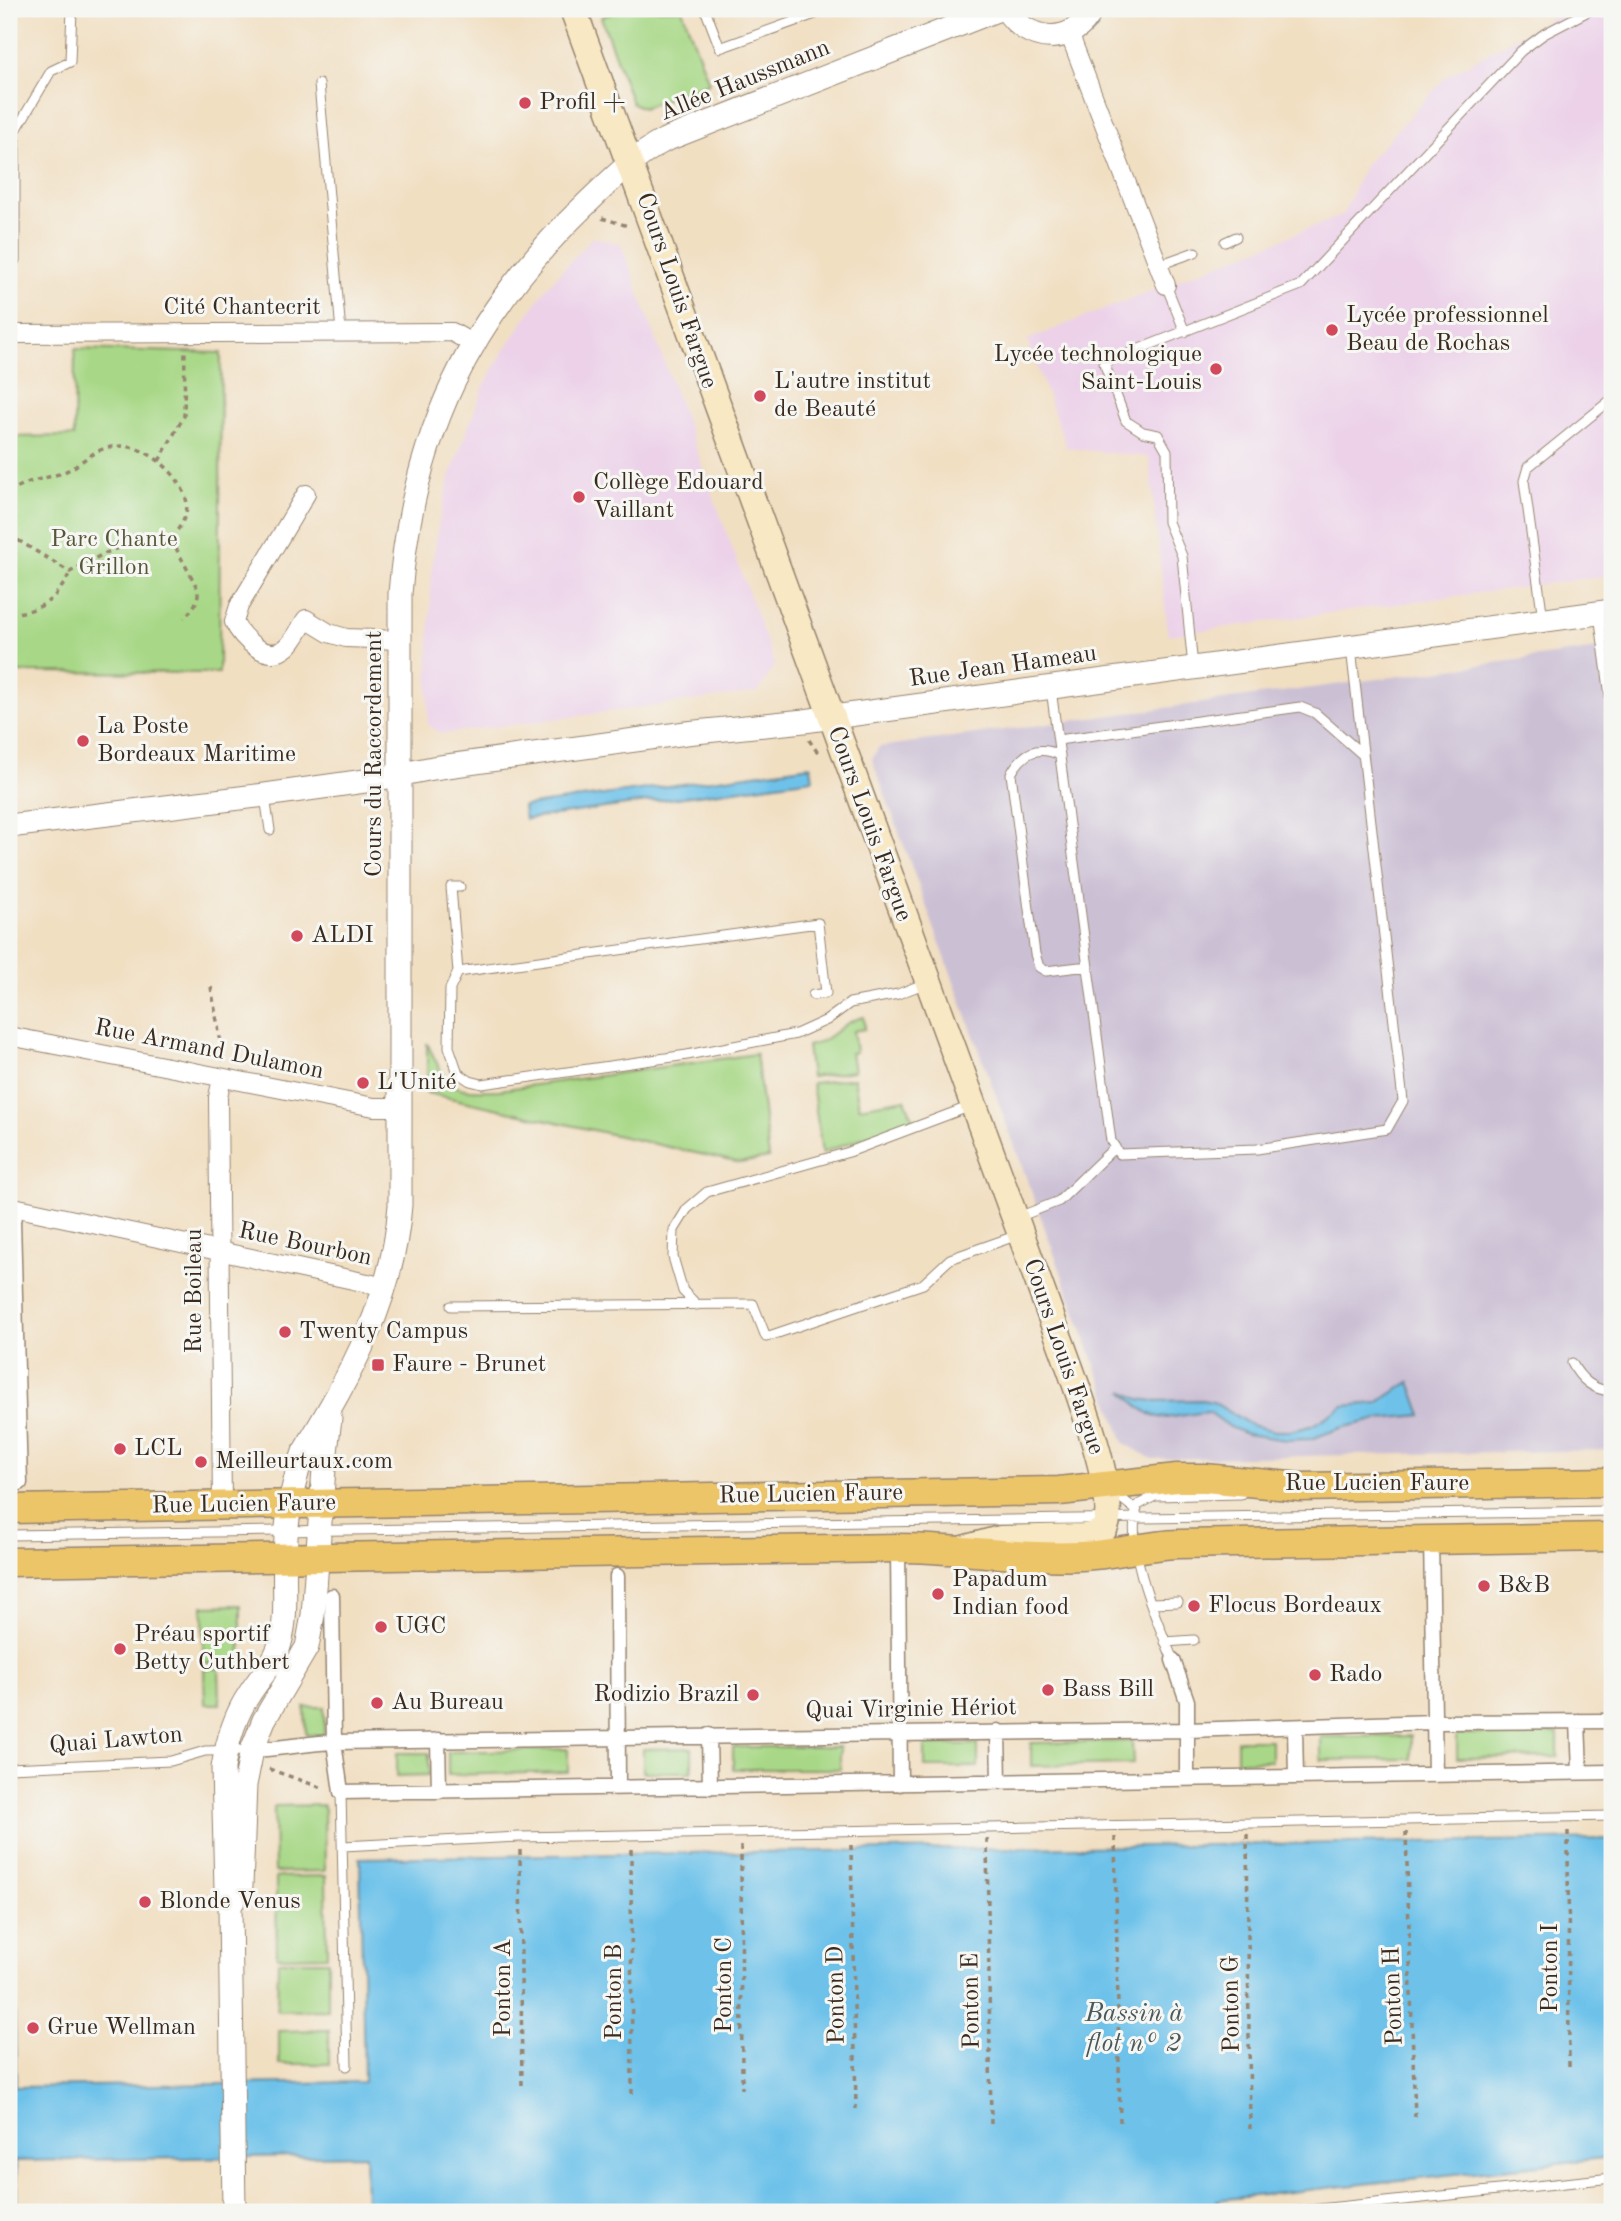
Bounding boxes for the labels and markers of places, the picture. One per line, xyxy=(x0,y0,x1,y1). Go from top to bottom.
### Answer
place label: Profil + xyxy=(539,91,626,115)
marker: Profil + xyxy=(517,95,533,111)
place label: Lycée professionnel Beau de Rochas xyxy=(1346,304,1549,356)
marker: Lycée professionnel Beau de Rochas xyxy=(1324,322,1340,338)
place label: Lycée technologique Saint-Louis xyxy=(994,343,1202,395)
marker: Lycée technologique Saint-Louis xyxy=(1208,361,1224,377)
place label: L'autre institut de Beauté xyxy=(774,370,931,422)
marker: L'autre institut de Beauté xyxy=(752,388,768,404)
place label: Collège Edouard Vaillant xyxy=(593,471,764,523)
marker: Collège Edouard Vaillant xyxy=(571,489,587,505)
place label: La Poste Bordeaux Maritime xyxy=(97,715,296,767)
marker: La Poste Bordeaux Maritime xyxy=(75,733,91,749)
place label: ALDI xyxy=(311,924,374,948)
marker: ALDI xyxy=(289,928,305,944)
place label: L'Unité xyxy=(377,1071,456,1095)
marker: L'Unité xyxy=(355,1075,371,1091)
place label: Twenty Campus xyxy=(299,1320,468,1344)
marker: Twenty Campus xyxy=(277,1324,293,1340)
place label: Faure - Brunet xyxy=(392,1353,546,1377)
marker: Faure - Brunet xyxy=(370,1357,386,1373)
place label: LCL xyxy=(134,1437,182,1461)
marker: LCL xyxy=(112,1441,128,1457)
place label: Meilleurtaux.com xyxy=(215,1450,393,1474)
marker: Meilleurtaux.com xyxy=(193,1454,209,1470)
place label: Papadum Indian food xyxy=(952,1568,1069,1620)
place label: B&B xyxy=(1498,1574,1550,1598)
marker: B&B xyxy=(1476,1578,1492,1594)
marker: Papadum Indian food xyxy=(930,1586,946,1602)
place label: Flocus Bordeaux xyxy=(1208,1594,1382,1618)
marker: Flocus Bordeaux xyxy=(1186,1598,1202,1614)
place label: UGC xyxy=(395,1615,446,1639)
marker: UGC xyxy=(373,1619,389,1635)
place label: Préau sportif Betty Cuthbert xyxy=(134,1623,290,1675)
marker: Préau sportif Betty Cuthbert xyxy=(112,1641,128,1657)
place label: Rado xyxy=(1329,1663,1382,1687)
marker: Rado xyxy=(1307,1667,1323,1683)
place label: Bass Bill xyxy=(1062,1678,1154,1702)
marker: Bass Bill xyxy=(1040,1682,1056,1698)
place label: Rodizio Brazil xyxy=(593,1683,739,1707)
marker: Rodizio Brazil xyxy=(745,1687,761,1703)
place label: Au Bureau xyxy=(391,1691,504,1715)
marker: Au Bureau xyxy=(369,1695,385,1711)
place label: Blonde Venus xyxy=(159,1890,301,1914)
marker: Blonde Venus xyxy=(137,1894,153,1910)
place label: Grue Wellman xyxy=(47,2016,196,2040)
marker: Grue Wellman xyxy=(25,2020,41,2036)

